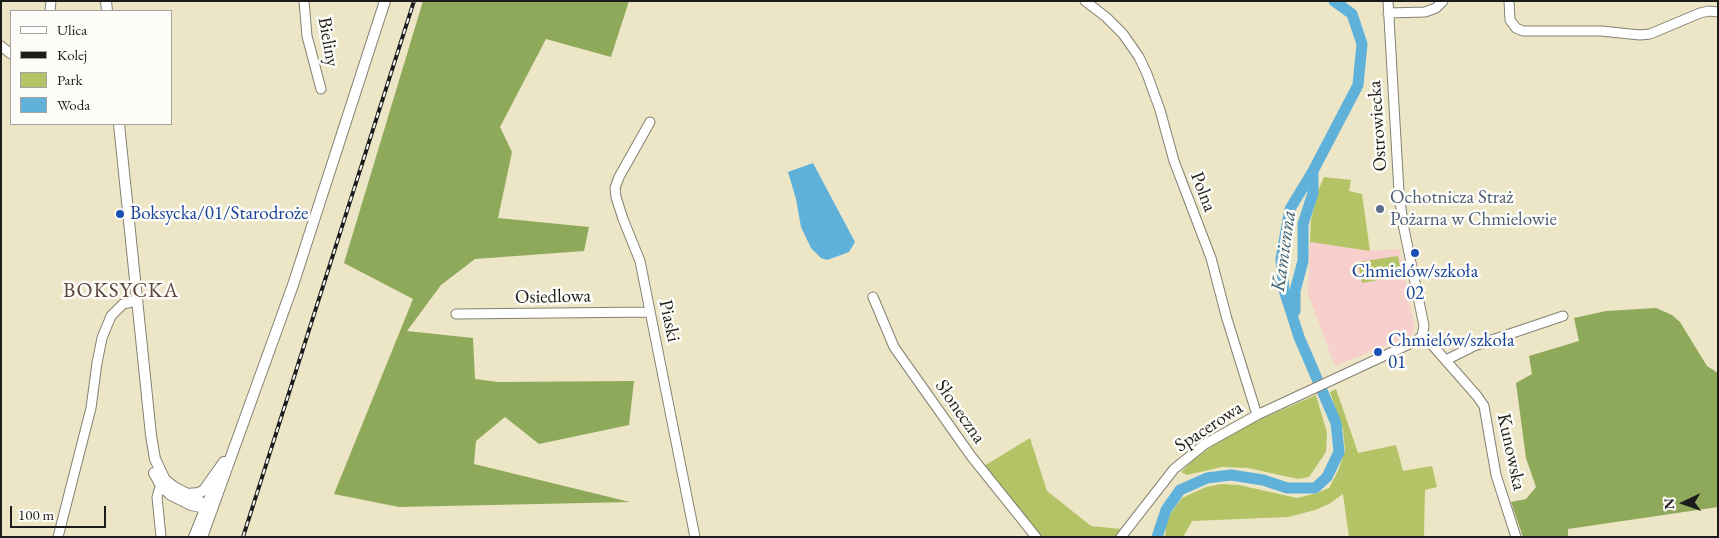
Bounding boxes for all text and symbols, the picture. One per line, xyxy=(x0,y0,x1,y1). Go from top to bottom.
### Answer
legend xyxy=(10,10,172,125)
street label: Bieliny xyxy=(312,15,344,69)
text: Ulica xyxy=(57,20,87,39)
text: Kolej xyxy=(57,45,87,64)
text: Park xyxy=(57,70,83,89)
street label: Ostrowiecka xyxy=(1363,80,1393,172)
text: Woda xyxy=(57,95,90,114)
street label: Polna xyxy=(1185,169,1221,215)
place label: Ochotnicza Straż Pożarna w Chmielowie xyxy=(1390,187,1557,231)
place label: Boksycka/01/Starodroże xyxy=(130,203,308,225)
marker: Ochotnicza Straż Pożarna w Chmielowie xyxy=(1374,203,1386,215)
marker: Boksycka/01/Starodroże xyxy=(114,208,126,220)
water label: Kamienna xyxy=(1266,209,1302,293)
marker: Chmielów/szkoła 02 xyxy=(1409,247,1421,259)
place label: Chmielów/szkoła 02 xyxy=(1352,261,1478,305)
district label: BOKSYCKA xyxy=(62,278,180,304)
street label: Osiedlowa xyxy=(515,285,591,309)
street label: Piaski xyxy=(653,298,685,344)
place label: Chmielów/szkoła 01 xyxy=(1388,330,1515,374)
marker: Chmielów/szkoła 01 xyxy=(1372,346,1384,358)
street label: Słoneczna xyxy=(930,376,990,448)
street label: Spacerowa xyxy=(1171,397,1247,457)
street label: Kunowska xyxy=(1492,412,1530,492)
north arrow xyxy=(1659,478,1709,528)
scale bar xyxy=(12,496,109,528)
text: N xyxy=(1660,498,1678,510)
text: 100 m xyxy=(18,505,54,524)

